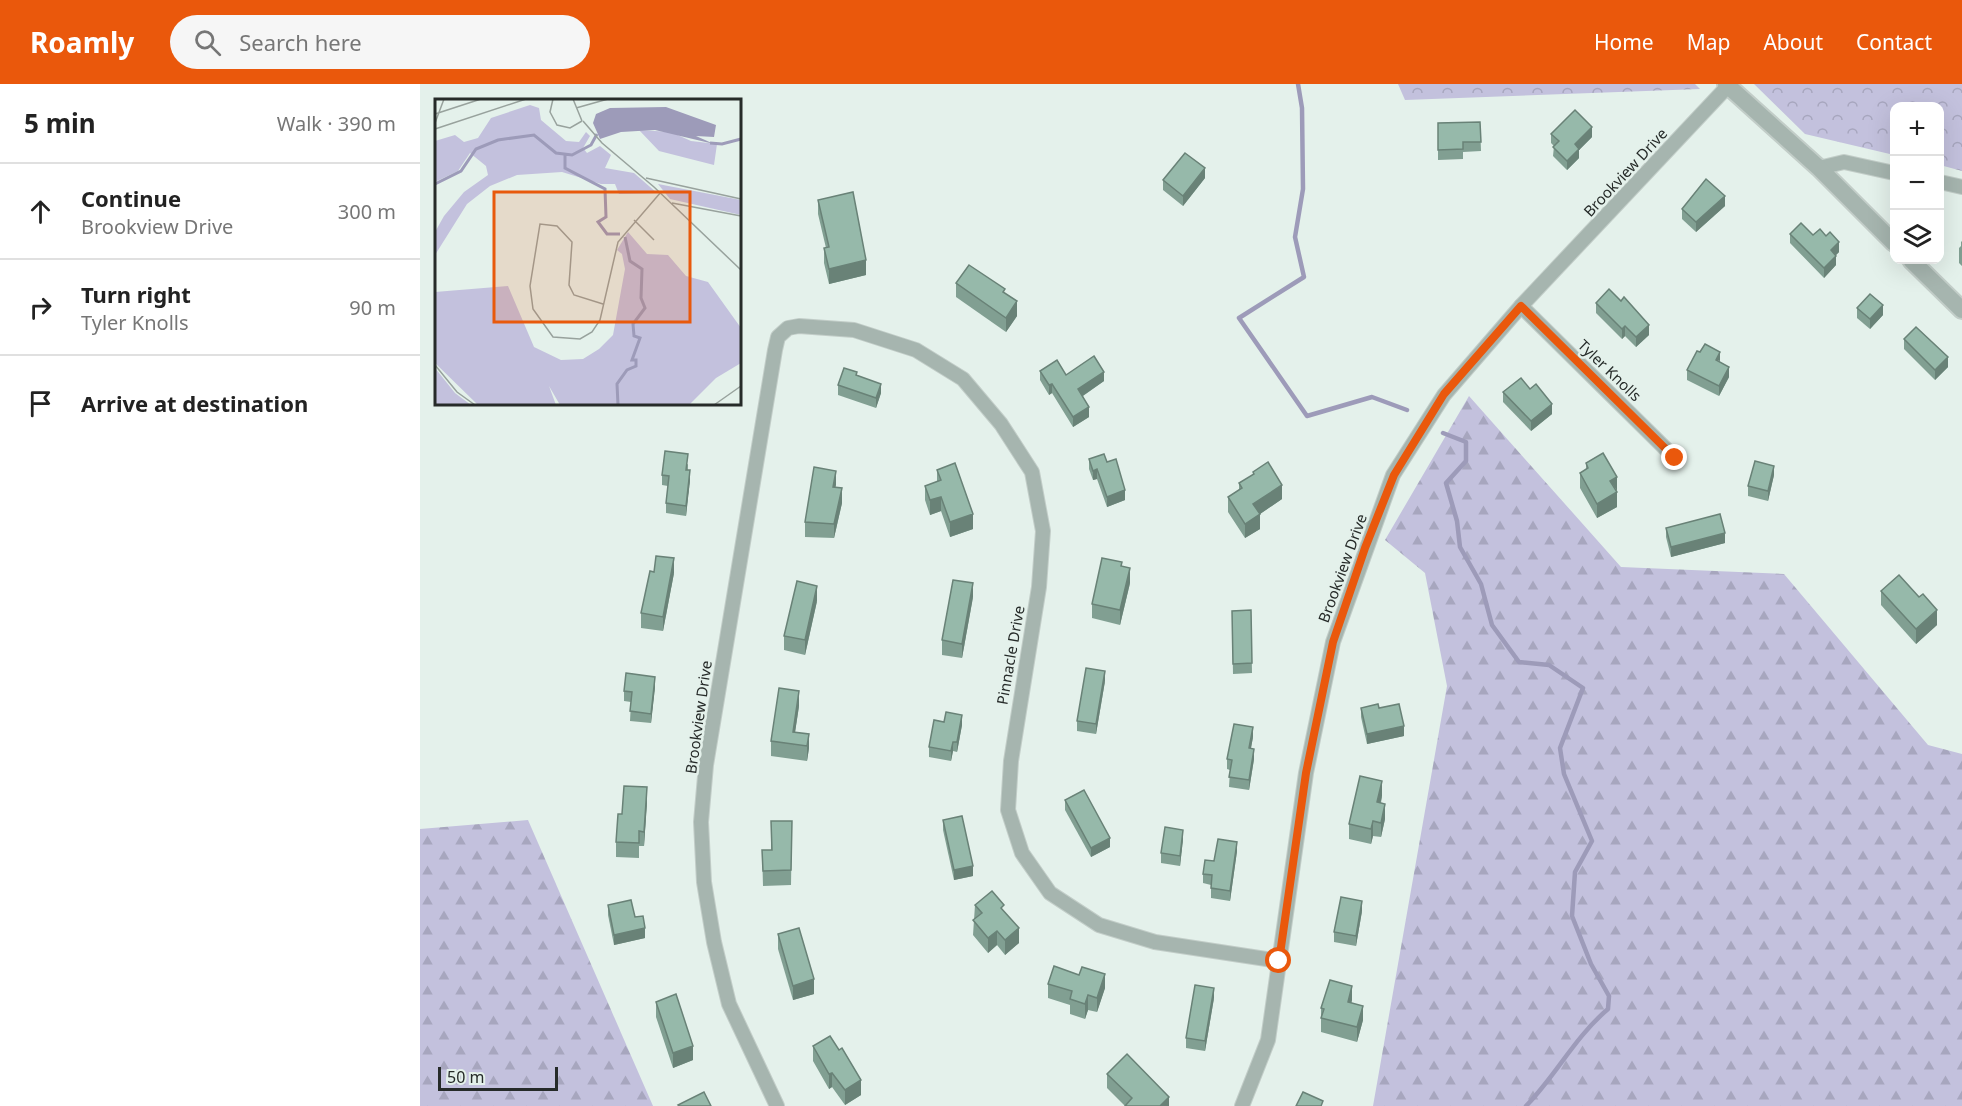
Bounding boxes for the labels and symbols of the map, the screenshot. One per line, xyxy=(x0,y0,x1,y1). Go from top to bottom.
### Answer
inset map xyxy=(435,99,741,405)
street label: Brookview Drive xyxy=(1579,123,1671,221)
street label: Tyler Knolls xyxy=(1574,335,1646,405)
route end xyxy=(1661,444,1687,470)
street label: Brookview Drive xyxy=(1313,511,1371,625)
street label: Pinnacle Drive xyxy=(991,604,1029,706)
street label: Brookview Drive xyxy=(680,659,716,775)
route start xyxy=(1265,947,1291,973)
scale bar xyxy=(438,1064,558,1092)

